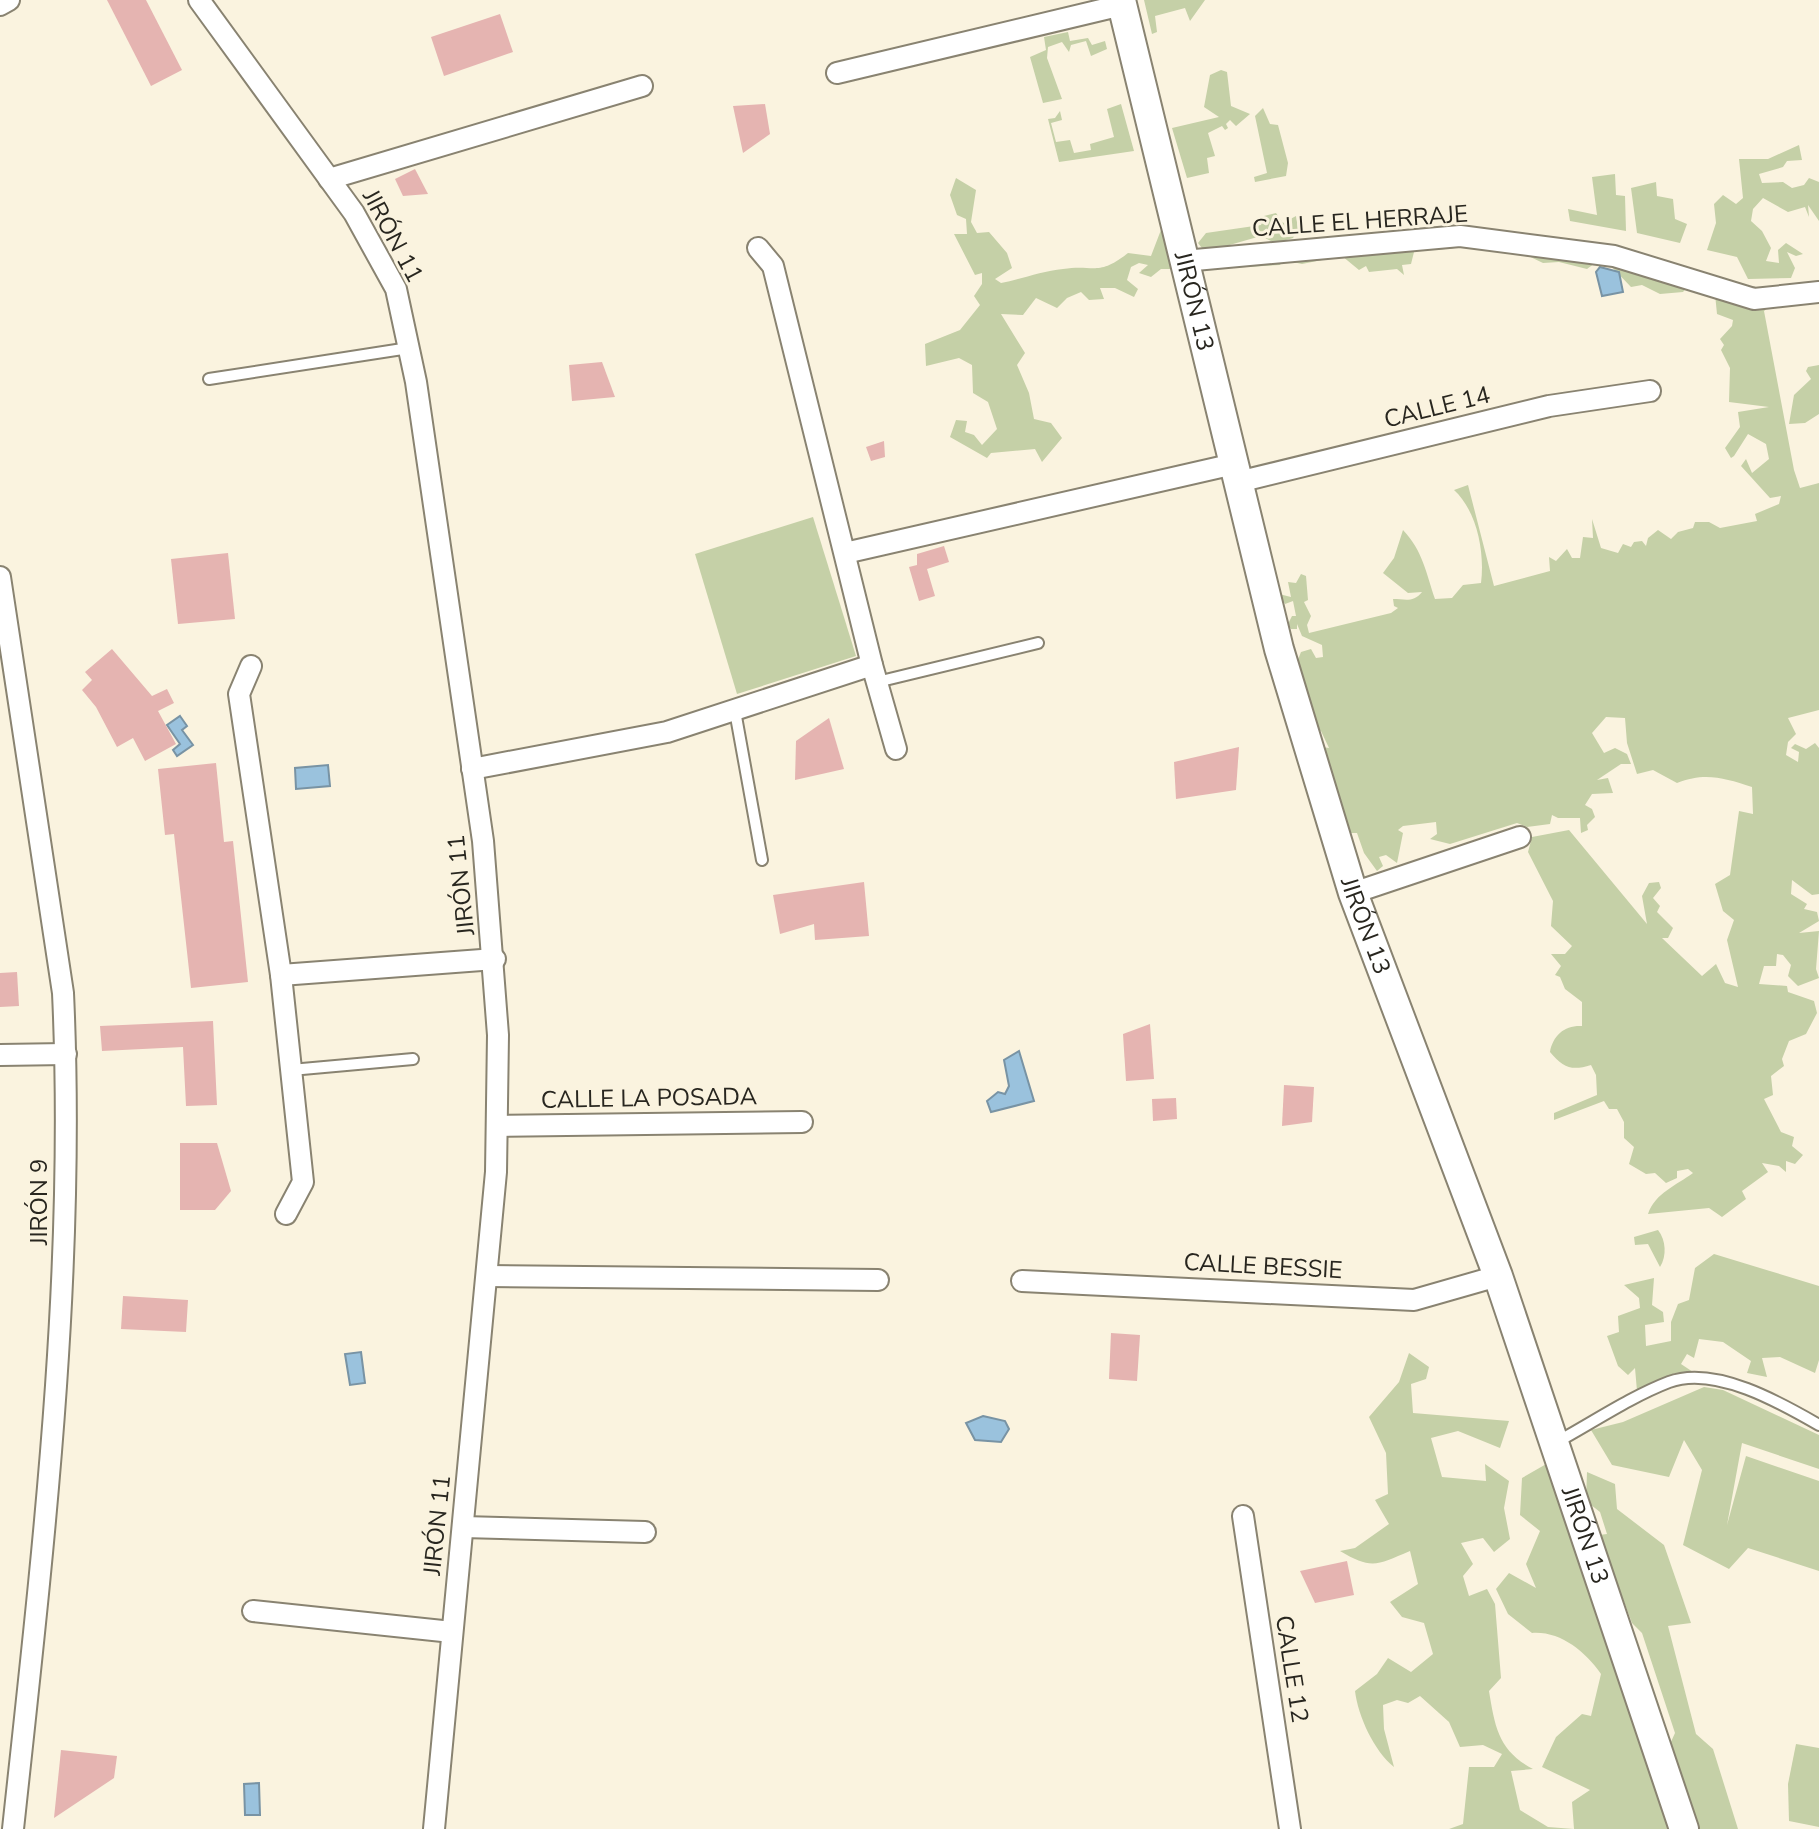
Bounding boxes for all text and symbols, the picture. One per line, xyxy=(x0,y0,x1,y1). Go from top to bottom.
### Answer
street label: JIRÓN 11 xyxy=(355,183,431,288)
street label: CALLE EL HERRAJE xyxy=(1251,197,1469,245)
street label: JIRÓN 13 xyxy=(1167,247,1222,354)
street label: CALLE 14 xyxy=(1381,378,1493,436)
street label: JIRÓN 11 xyxy=(440,833,482,938)
street label: JIRÓN 13 xyxy=(1333,873,1398,979)
street label: CALLE LA POSADA xyxy=(541,1080,758,1116)
street label: JIRÓN 9 xyxy=(23,1159,55,1246)
street label: CALLE BESSIE xyxy=(1183,1246,1343,1286)
street label: JIRÓN 11 xyxy=(416,1473,458,1578)
street label: JIRÓN 13 xyxy=(1554,1481,1616,1588)
street label: CALLE 12 xyxy=(1268,1613,1316,1725)

